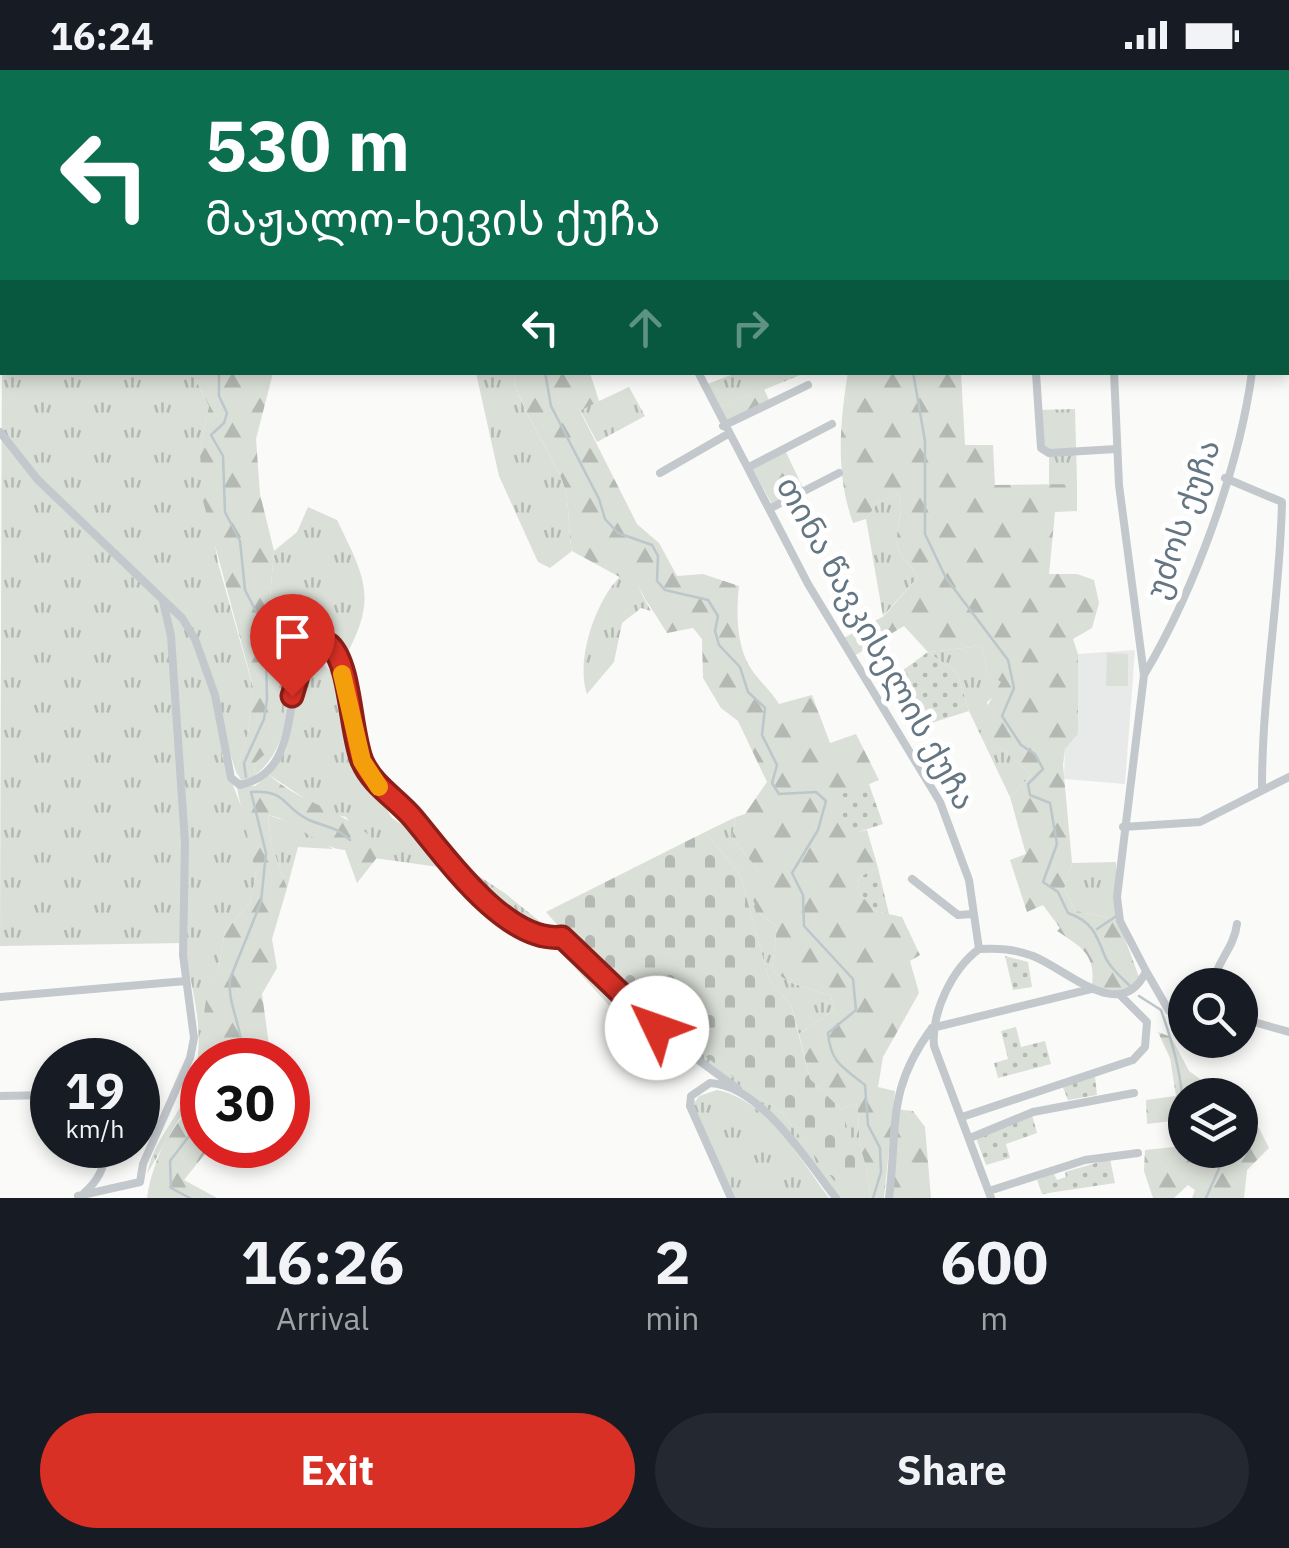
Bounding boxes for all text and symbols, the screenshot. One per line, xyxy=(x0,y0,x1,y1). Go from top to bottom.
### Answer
text: 16:24 xyxy=(50,11,154,60)
text: 530 m xyxy=(205,99,410,190)
icon: left xyxy=(40,110,170,240)
text: მაჟალო-ხევის ქუჩა xyxy=(205,189,660,247)
icon: left xyxy=(513,300,568,355)
icon: ahead xyxy=(618,300,673,355)
icon: right xyxy=(723,300,778,355)
street label: უძოს ქუჩა xyxy=(1135,433,1229,604)
street label: თინა წავკისელის ქუჩა xyxy=(768,468,986,817)
pin xyxy=(250,594,335,697)
icon: arrive xyxy=(265,609,320,664)
map controls xyxy=(1168,968,1258,1168)
button: search xyxy=(1168,968,1258,1058)
position arrow xyxy=(605,976,709,1080)
speed limit sign: 30 xyxy=(180,1038,310,1168)
text: 19 xyxy=(65,1058,125,1123)
button: layers xyxy=(1168,1078,1258,1168)
text: km/h xyxy=(66,1112,124,1145)
text: 16:26 xyxy=(241,1222,405,1301)
text: 2 xyxy=(654,1222,690,1301)
text: 600 xyxy=(940,1222,1048,1301)
text: Arrival xyxy=(276,1297,369,1339)
text: min xyxy=(645,1297,699,1339)
text: m xyxy=(980,1297,1008,1339)
button: Exit xyxy=(40,1413,635,1528)
button: Share xyxy=(655,1413,1249,1528)

